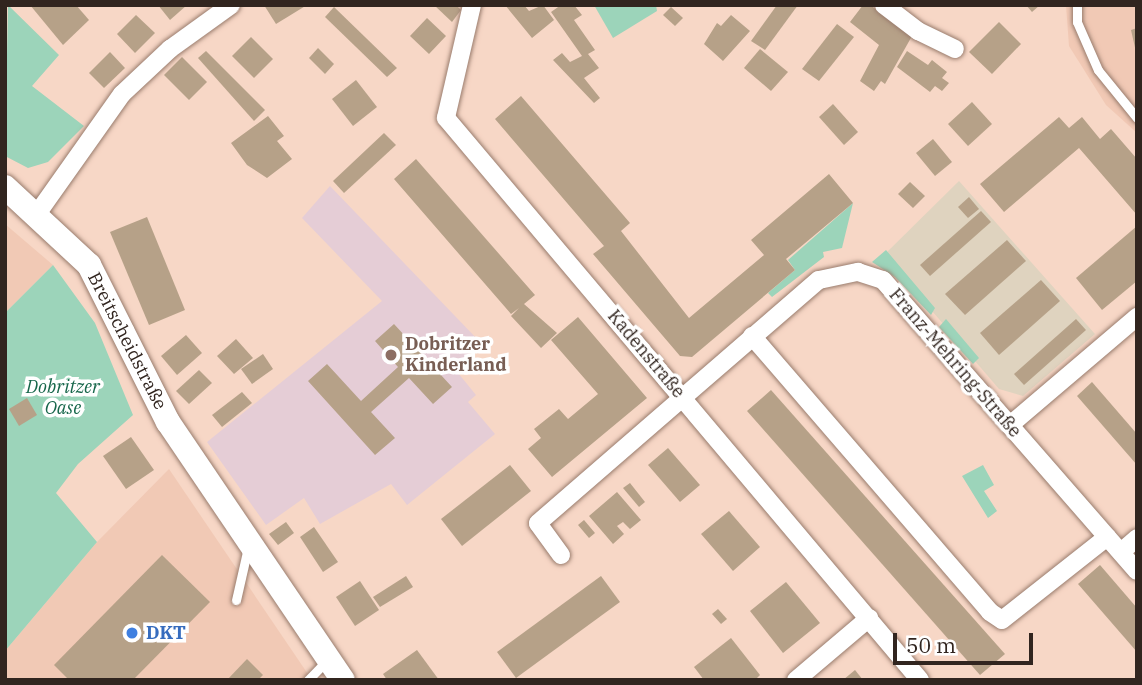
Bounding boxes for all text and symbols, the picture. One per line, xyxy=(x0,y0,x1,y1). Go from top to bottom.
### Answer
street label: Breitscheidstraße xyxy=(83,269,171,413)
street label: Franz-Mehring-Straße xyxy=(884,284,1026,442)
street label: Kadenstraße xyxy=(603,306,689,402)
place label: Dobritzer Kinderland xyxy=(405,334,507,376)
marker: Dobritzer Kinderland xyxy=(383,347,399,363)
park label: Dobritzer Oase xyxy=(26,377,100,420)
scale bar xyxy=(897,618,1037,662)
place label: DKT xyxy=(146,622,186,644)
marker: DKT xyxy=(124,625,140,641)
text: 50 m xyxy=(906,631,956,659)

